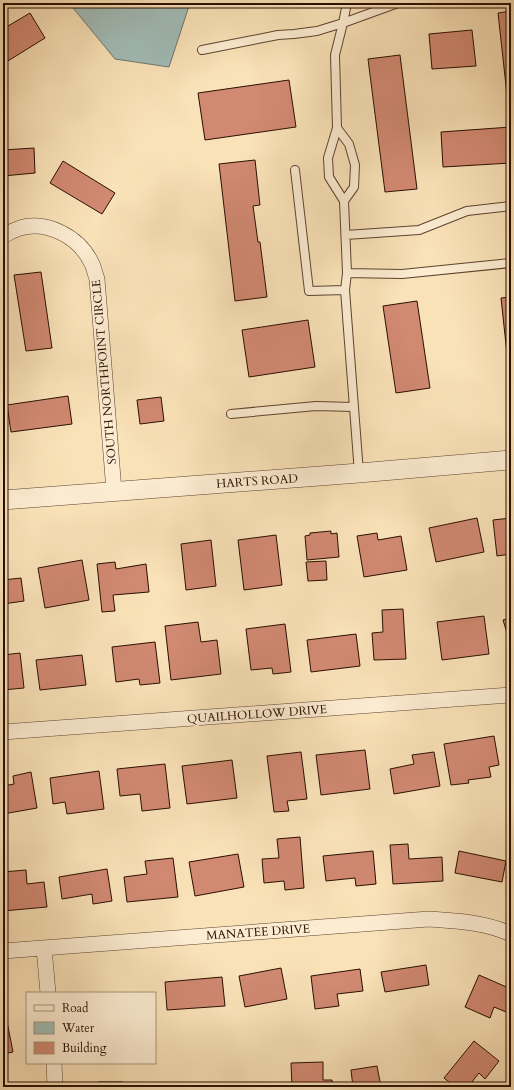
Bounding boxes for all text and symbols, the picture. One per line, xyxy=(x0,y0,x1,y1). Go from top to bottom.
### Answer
street label: SOUTH NORTHPOINT CIRCLE xyxy=(88,279,120,465)
street label: HARTS ROAD xyxy=(216,470,299,492)
street label: QUAILHOLLOW DRIVE xyxy=(187,701,327,727)
street label: MANATEE DRIVE xyxy=(206,920,310,944)
legend xyxy=(26,992,156,1064)
text: Road xyxy=(62,1000,89,1016)
text: Water xyxy=(61,1020,95,1036)
text: Building xyxy=(62,1040,107,1056)

